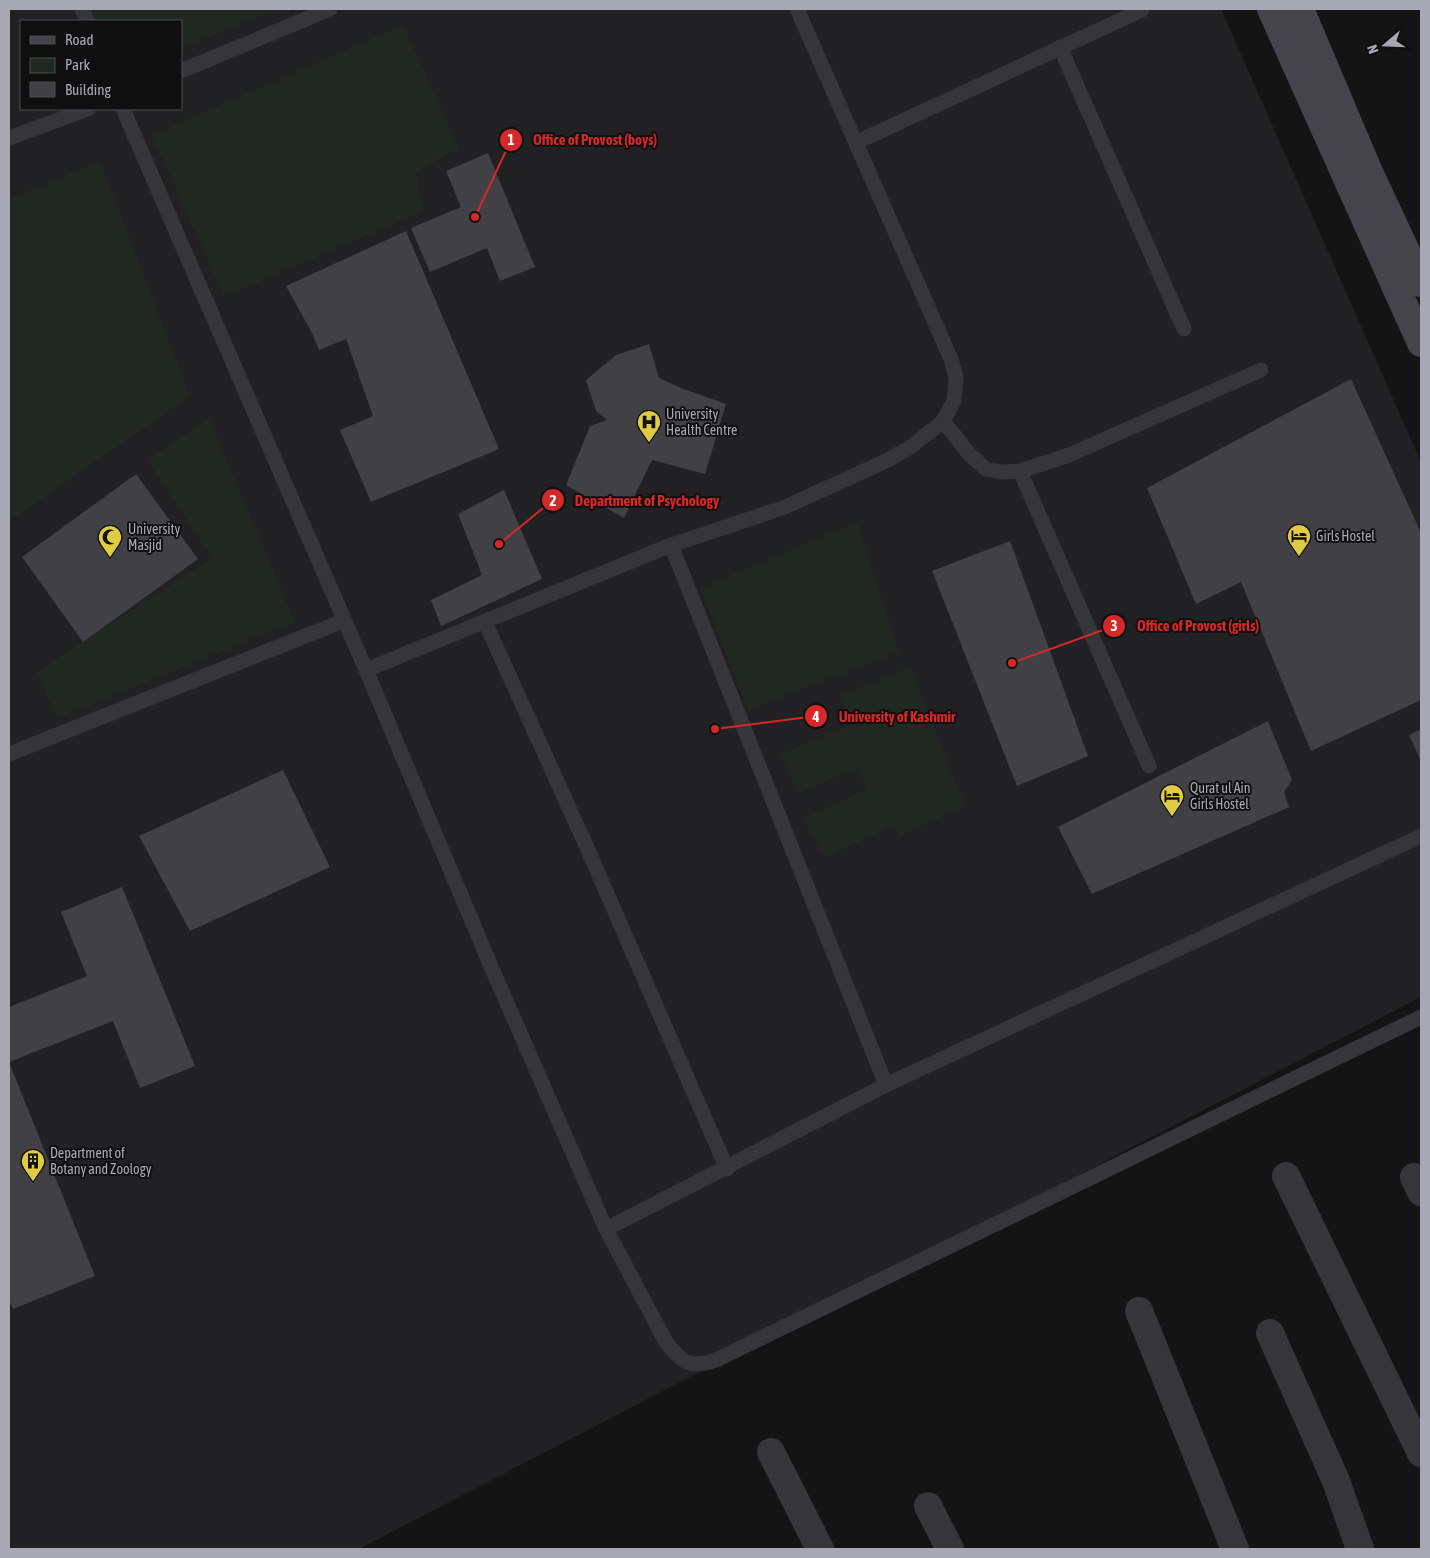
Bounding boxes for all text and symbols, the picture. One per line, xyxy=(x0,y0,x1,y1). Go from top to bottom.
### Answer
legend xyxy=(20,20,182,110)
north arrow xyxy=(1360,20,1410,70)
text: Road xyxy=(65,31,94,48)
text: N xyxy=(1364,43,1382,56)
text: Park xyxy=(65,56,90,73)
text: Building xyxy=(65,81,111,98)
callout: Office of Provost (boys) xyxy=(498,125,667,155)
text: 1 xyxy=(507,131,515,148)
text: Office of Provost (boys) xyxy=(533,131,657,148)
place label: University Health Centre xyxy=(666,406,737,438)
hospital icon: University Health Centre xyxy=(636,409,662,443)
callout: Department of Psychology xyxy=(540,485,730,515)
text: 2 xyxy=(549,492,557,509)
text: Department of Psychology xyxy=(575,492,720,509)
place label: University Masjid xyxy=(128,521,181,553)
hotel icon: Girls Hostel xyxy=(1286,523,1312,557)
mosque icon: University Masjid xyxy=(97,524,123,558)
place label: Girls Hostel xyxy=(1316,528,1375,544)
callout: Office of Provost (girls) xyxy=(1102,611,1269,641)
text: 3 xyxy=(1110,617,1118,634)
text: Office of Provost (girls) xyxy=(1137,617,1259,634)
callout: University of Kashmir xyxy=(803,701,965,731)
text: 4 xyxy=(811,708,820,725)
text: University of Kashmir xyxy=(839,708,956,725)
place label: Qurat ul Ain Girls Hostel xyxy=(1190,780,1251,812)
hotel icon: Qurat ul Ain Girls Hostel xyxy=(1159,783,1185,817)
place label: Department of Botany and Zoology xyxy=(50,1145,152,1177)
building icon: Department of Botany and Zoology xyxy=(20,1148,46,1182)

